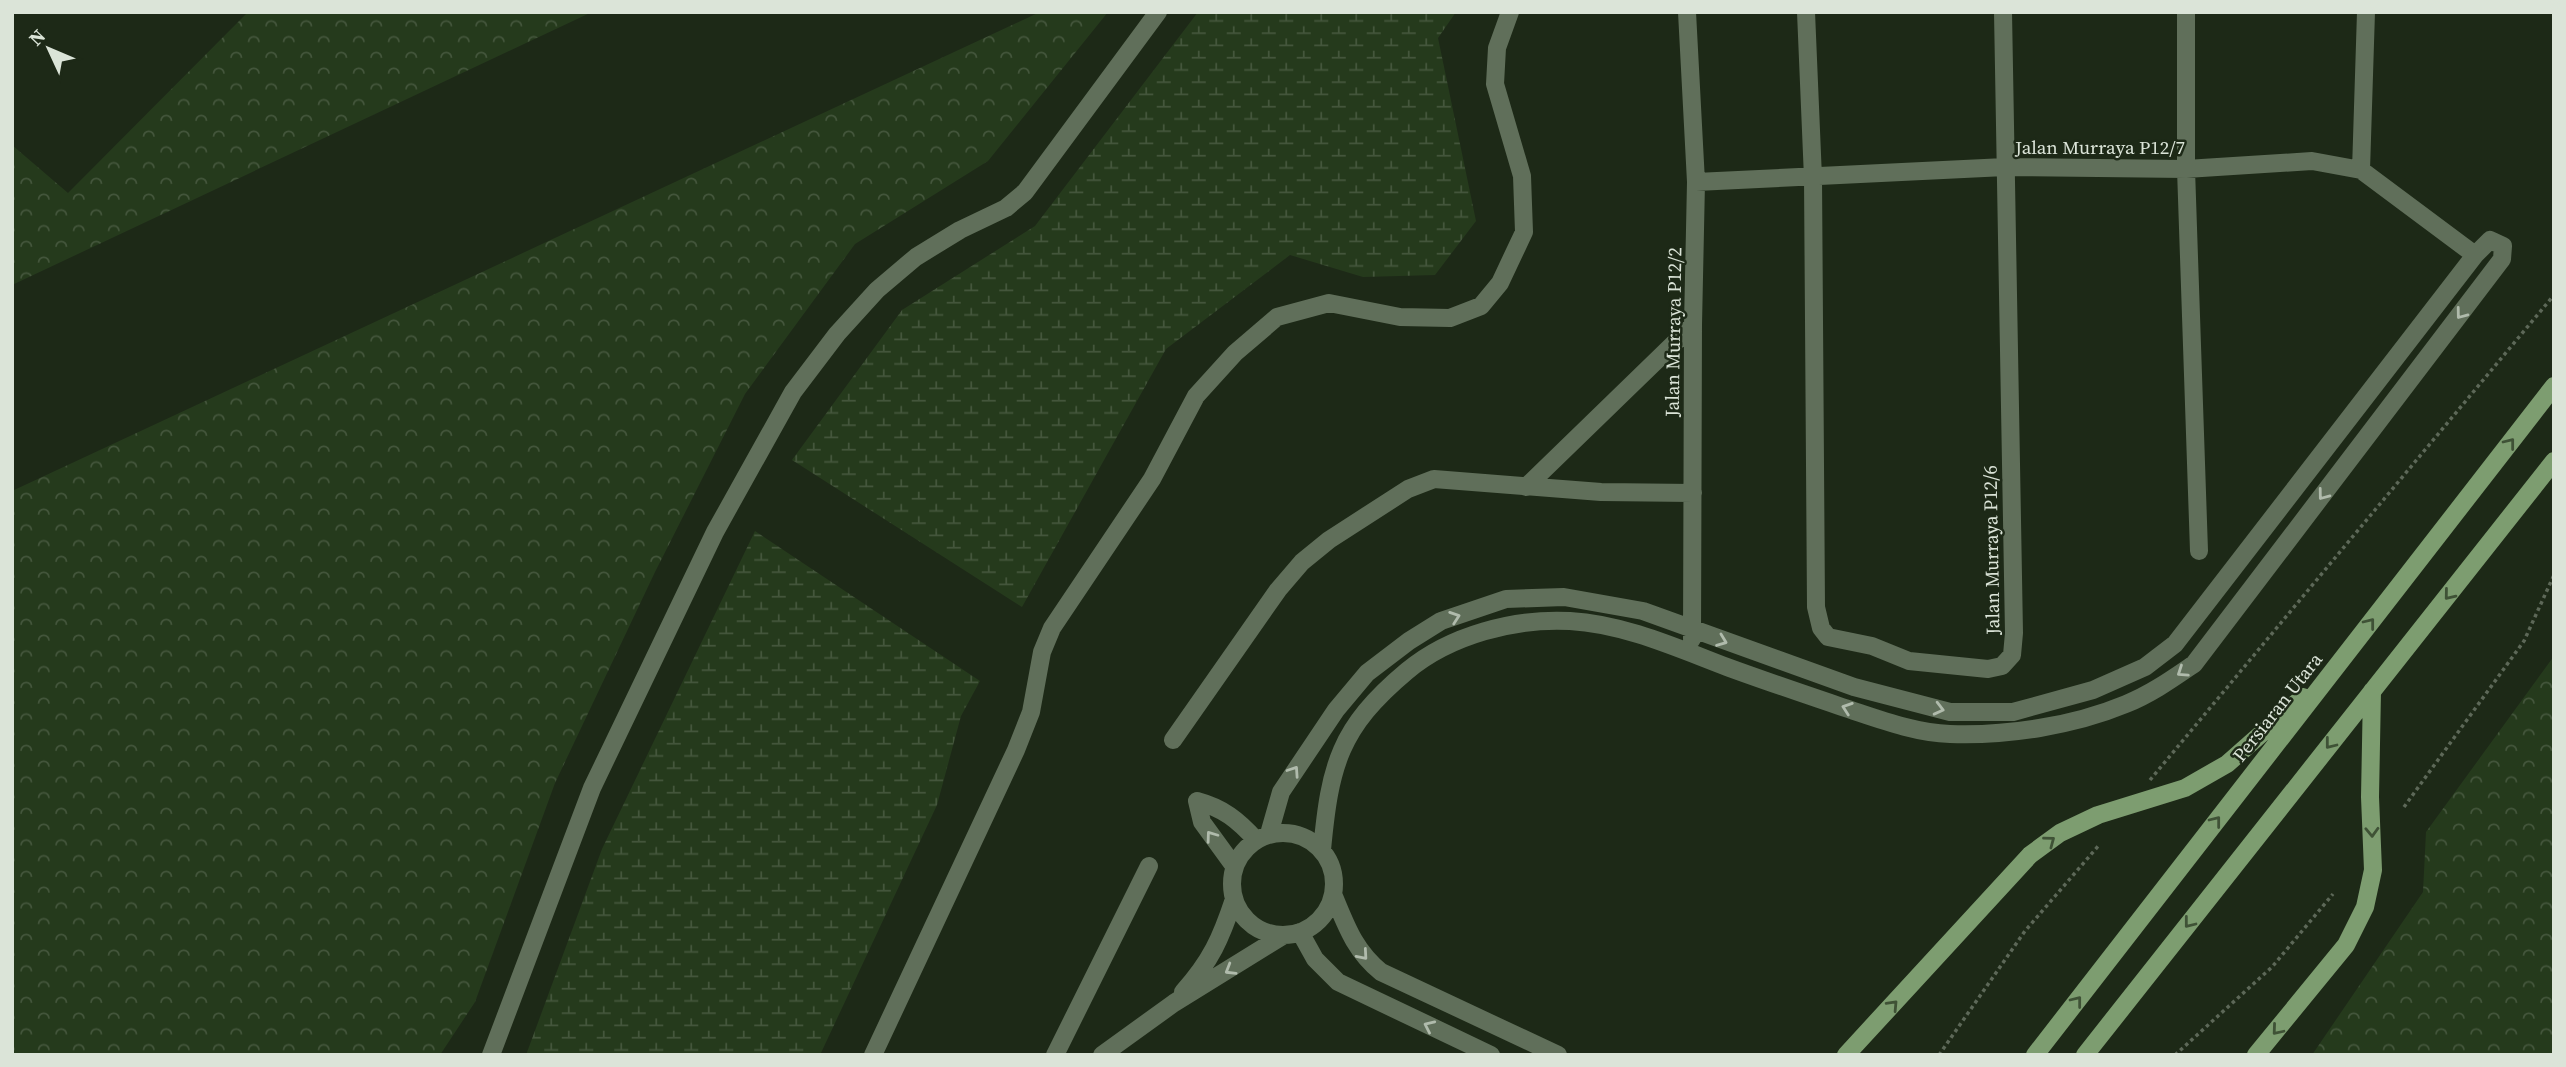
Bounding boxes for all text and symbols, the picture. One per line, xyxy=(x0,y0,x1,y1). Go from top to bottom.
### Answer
north arrow xyxy=(14,14,84,84)
text: N xyxy=(23,23,51,51)
street label: Jalan Murraya P12/7 xyxy=(2014,134,2185,160)
street label: Jalan Murraya P12/2 xyxy=(1659,247,1687,418)
one-way arrow xyxy=(2456,306,2469,318)
one-way arrow xyxy=(2501,438,2514,451)
street label: Jalan Murraya P12/6 xyxy=(1977,465,2005,636)
one-way arrow xyxy=(2318,487,2331,499)
one-way arrow xyxy=(2445,587,2458,599)
one-way arrow xyxy=(1449,611,1461,625)
one-way arrow xyxy=(2361,618,2374,630)
one-way arrow xyxy=(1715,632,1727,646)
street label: Persiaran Utara xyxy=(2226,647,2328,767)
one-way arrow xyxy=(2176,664,2189,677)
one-way arrow xyxy=(1933,701,1945,715)
one-way arrow xyxy=(1842,702,1854,716)
one-way arrow xyxy=(2325,737,2338,749)
one-way arrow xyxy=(1286,766,1299,779)
one-way arrow xyxy=(2208,816,2221,828)
one-way arrow xyxy=(2364,827,2379,838)
one-way arrow xyxy=(1207,831,1220,844)
one-way arrow xyxy=(2042,836,2055,849)
one-way arrow xyxy=(2184,915,2197,928)
one-way arrow xyxy=(1355,947,1367,960)
one-way arrow xyxy=(1224,962,1237,975)
one-way arrow xyxy=(2068,996,2081,1008)
one-way arrow xyxy=(1884,1000,1897,1013)
one-way arrow xyxy=(1424,1020,1436,1034)
one-way arrow xyxy=(2272,1022,2285,1034)

